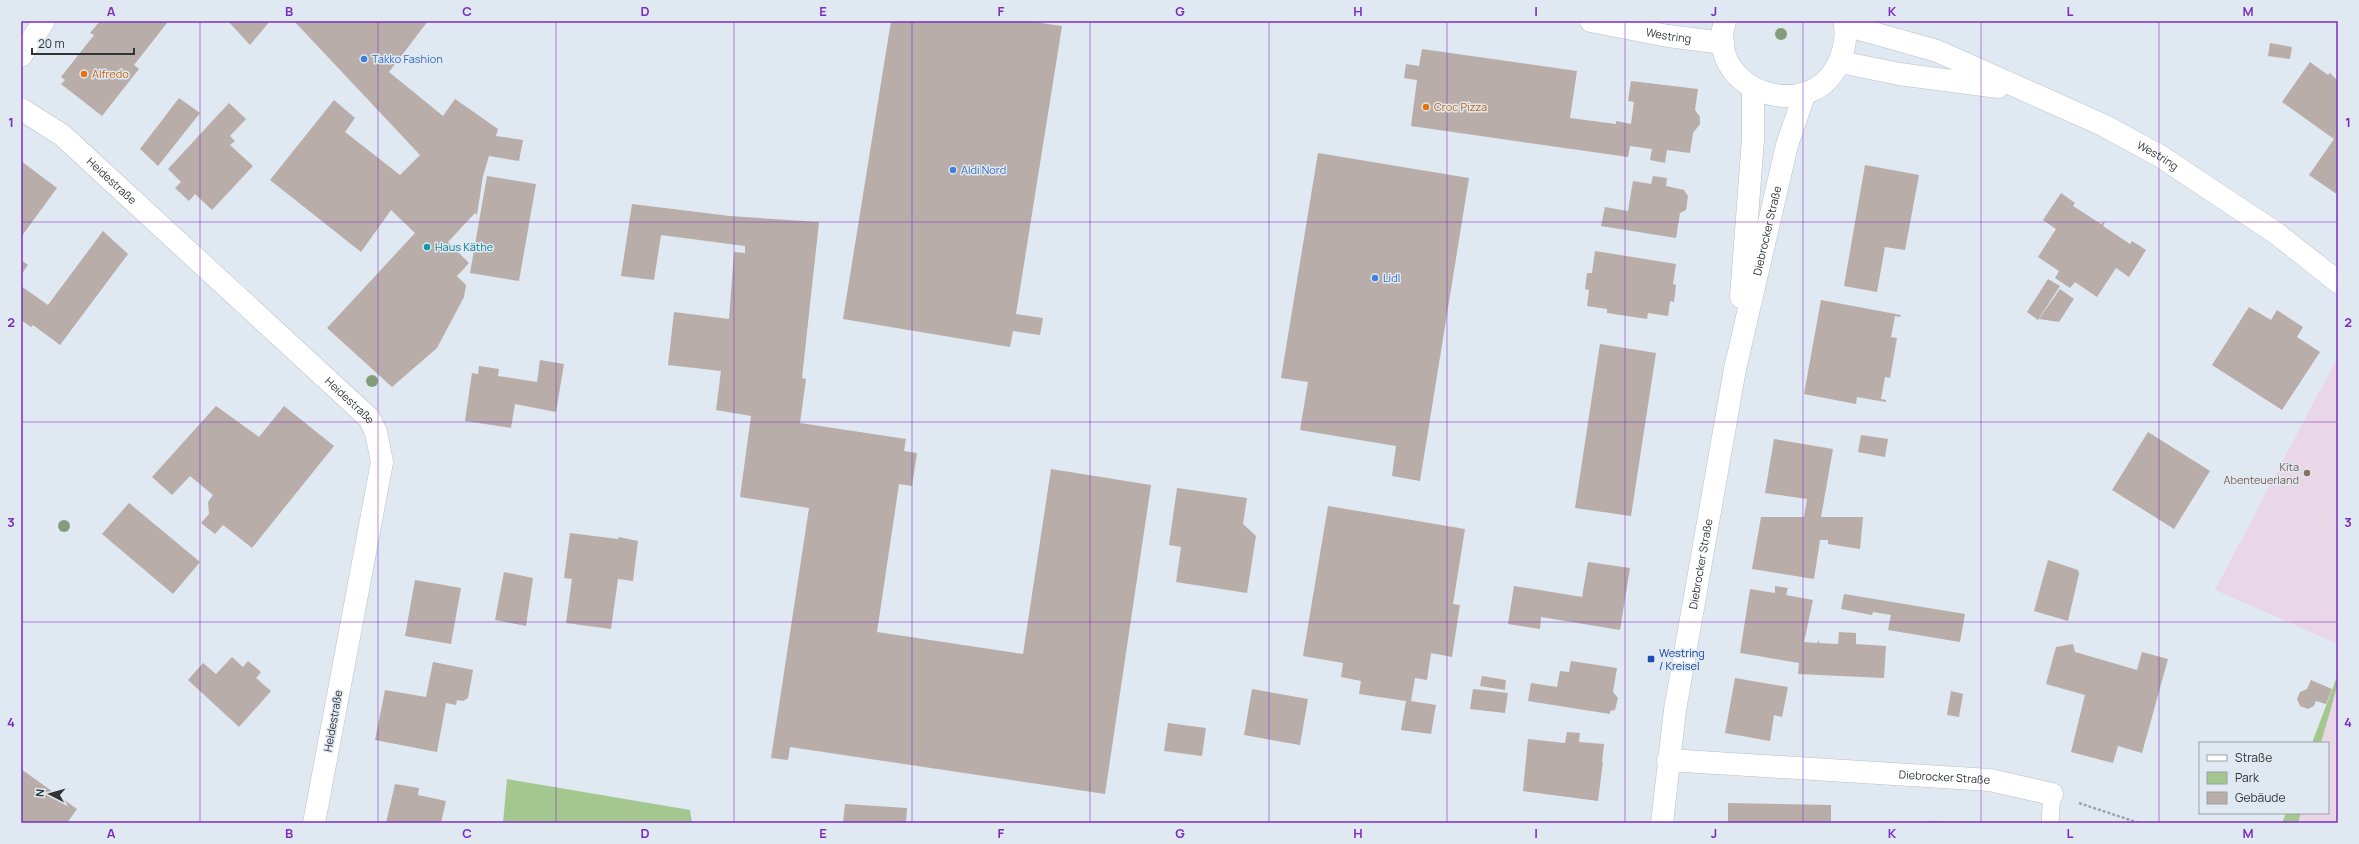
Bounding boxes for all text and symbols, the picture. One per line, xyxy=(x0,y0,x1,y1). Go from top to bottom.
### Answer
text: A xyxy=(107,2,116,20)
text: B xyxy=(285,2,293,20)
text: C xyxy=(462,2,472,20)
text: D xyxy=(640,2,650,20)
text: E xyxy=(819,2,827,20)
text: F xyxy=(998,2,1005,20)
text: G xyxy=(1175,2,1185,20)
text: H xyxy=(1353,2,1363,20)
text: I xyxy=(1534,2,1538,20)
text: J xyxy=(1711,2,1717,20)
text: K xyxy=(1888,2,1897,20)
text: L xyxy=(2067,2,2074,20)
text: M xyxy=(2242,2,2254,20)
street label: Westring xyxy=(1645,24,1692,46)
scale bar xyxy=(32,30,134,56)
text: 20 m xyxy=(38,35,65,52)
place label: Takko Fashion xyxy=(372,51,443,66)
marker: Takko Fashion xyxy=(359,54,369,64)
place label: Alfredo xyxy=(92,66,129,81)
marker: Alfredo xyxy=(79,69,89,79)
place label: Croc Pizza xyxy=(1434,99,1487,114)
marker: Croc Pizza xyxy=(1421,102,1431,112)
text: 1 xyxy=(8,113,14,131)
text: 1 xyxy=(2345,113,2351,131)
street label: Westring xyxy=(2135,137,2182,173)
street label: Heidestraße xyxy=(84,154,140,207)
place label: Aldi Nord xyxy=(961,162,1006,177)
marker: Aldi Nord xyxy=(948,165,958,175)
street label: Diebrocker Straße xyxy=(1749,184,1784,277)
place label: Haus Käthe xyxy=(435,239,494,254)
marker: Haus Käthe xyxy=(422,242,432,252)
place label: Lidl xyxy=(1383,270,1400,285)
marker: Lidl xyxy=(1370,273,1380,283)
text: 2 xyxy=(7,313,15,331)
text: 2 xyxy=(2344,313,2352,331)
street label: Heidestraße xyxy=(322,373,379,426)
place label: Kita Abenteuerland xyxy=(2223,459,2299,487)
marker: Kita Abenteuerland xyxy=(2302,468,2312,478)
text: 3 xyxy=(7,513,15,531)
text: 3 xyxy=(2344,513,2352,531)
street label: Diebrocker Straße xyxy=(1685,517,1716,610)
place label: Westring / Kreisel xyxy=(1659,645,1705,673)
marker: Westring / Kreisel xyxy=(1646,654,1656,664)
street label: Heidestraße xyxy=(320,688,345,753)
text: 4 xyxy=(7,713,15,731)
text: 4 xyxy=(2344,713,2352,731)
legend xyxy=(2199,742,2329,814)
text: Straße xyxy=(2235,749,2272,766)
street label: Diebrocker Straße xyxy=(1898,766,1991,787)
text: Park xyxy=(2235,769,2260,786)
north arrow xyxy=(30,774,70,814)
text: N xyxy=(32,788,47,798)
text: Gebäude xyxy=(2235,789,2286,806)
text: A xyxy=(107,824,116,842)
text: B xyxy=(285,824,293,842)
text: C xyxy=(462,824,472,842)
text: D xyxy=(640,824,650,842)
text: E xyxy=(819,824,827,842)
text: F xyxy=(998,824,1005,842)
text: G xyxy=(1175,824,1185,842)
text: H xyxy=(1353,824,1363,842)
text: I xyxy=(1534,824,1538,842)
text: J xyxy=(1711,824,1717,842)
text: K xyxy=(1888,824,1897,842)
text: L xyxy=(2067,824,2074,842)
text: M xyxy=(2242,824,2254,842)

